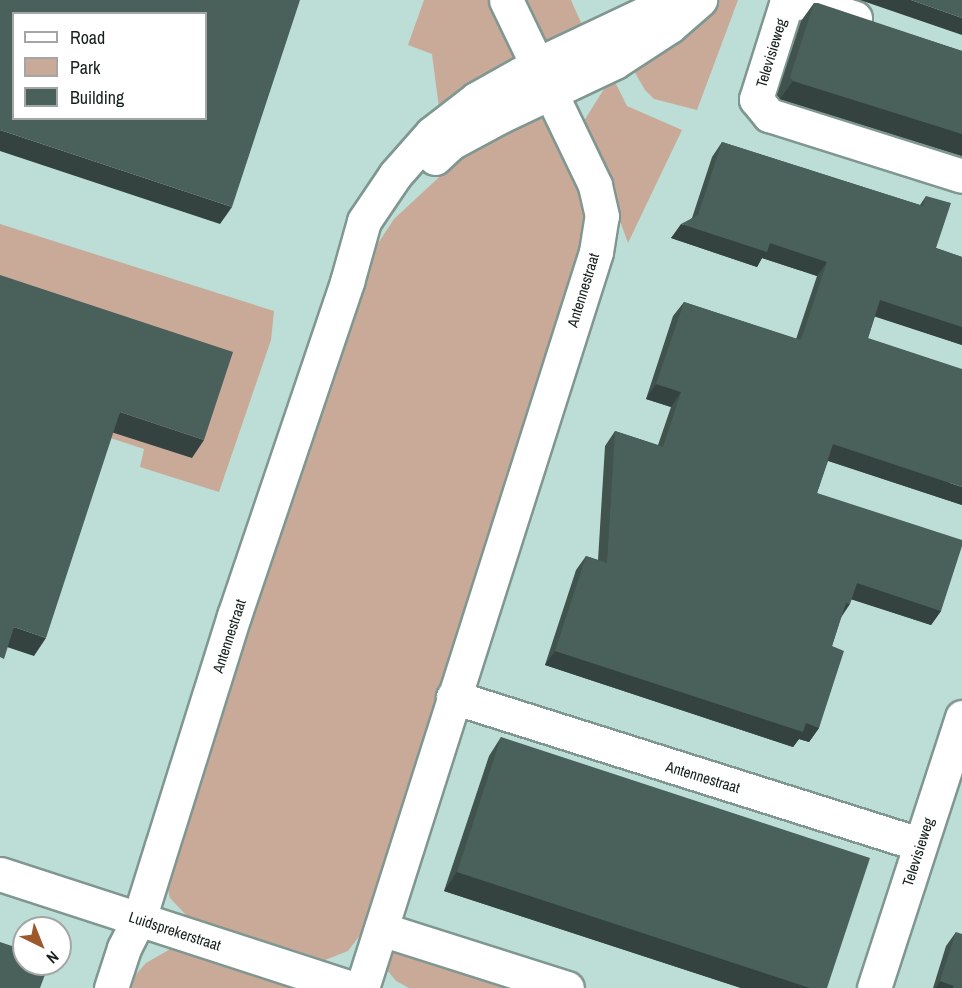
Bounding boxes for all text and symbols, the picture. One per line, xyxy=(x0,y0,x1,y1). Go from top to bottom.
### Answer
legend xyxy=(12,12,207,120)
street label: Televisieweg xyxy=(752,16,790,90)
text: Road xyxy=(70,25,105,50)
text: Park xyxy=(70,55,100,80)
text: Building xyxy=(70,85,124,110)
street label: Antennestraat xyxy=(563,251,603,329)
street label: Antennestraat xyxy=(209,597,249,675)
street label: Antennestraat xyxy=(664,757,742,797)
street label: Televisieweg xyxy=(898,815,938,889)
street label: Luidsprekerstraat xyxy=(127,908,223,954)
north arrow xyxy=(12,916,72,976)
text: N xyxy=(42,946,64,969)

